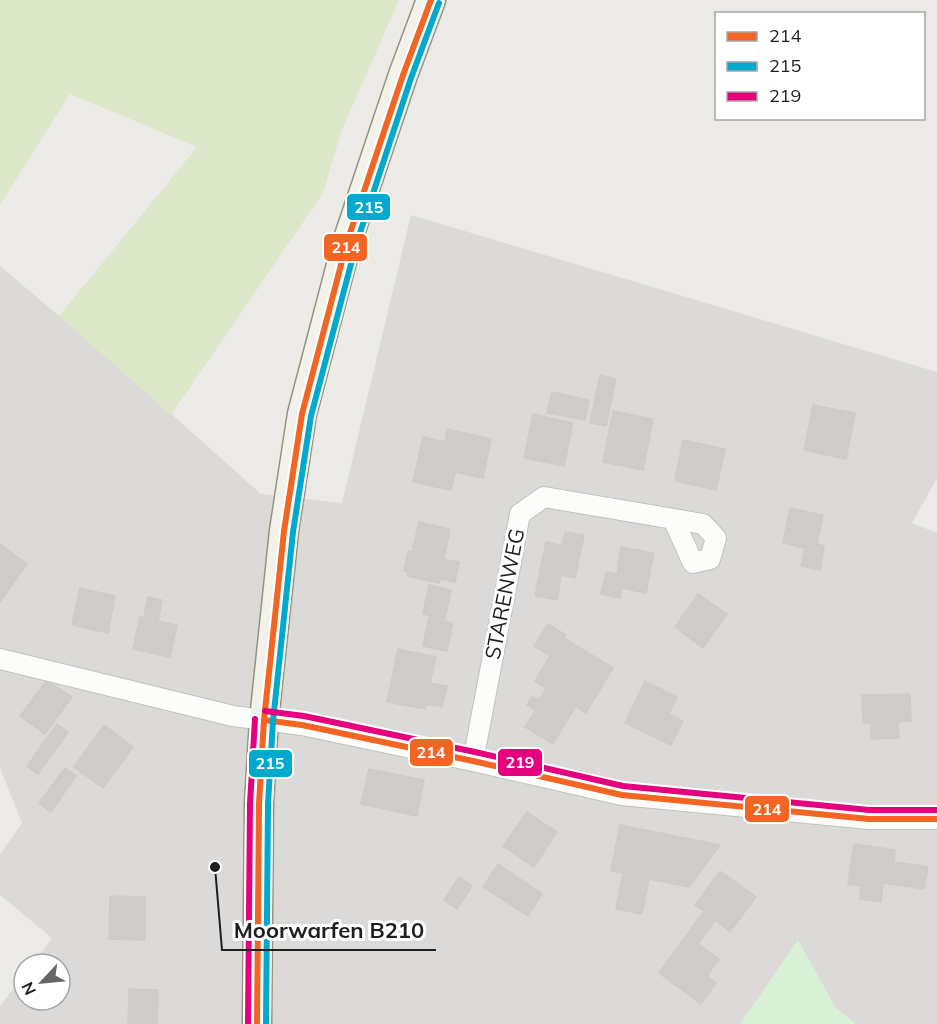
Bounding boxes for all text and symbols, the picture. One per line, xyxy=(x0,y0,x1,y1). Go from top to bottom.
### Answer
legend xyxy=(715,12,925,120)
text: 214 xyxy=(769,24,802,47)
text: 215 xyxy=(769,54,802,77)
text: 219 xyxy=(769,84,801,107)
line badge: 215 xyxy=(346,193,391,221)
text: 215 xyxy=(355,197,384,217)
line badge: 214 xyxy=(323,233,368,262)
text: 214 xyxy=(332,237,361,257)
street label: STARENWEG xyxy=(479,526,529,661)
line badge: 214 xyxy=(409,738,454,767)
text: 214 xyxy=(417,742,446,762)
line badge: 219 xyxy=(497,748,543,777)
line badge: 215 xyxy=(248,749,293,778)
text: 219 xyxy=(506,752,534,772)
text: 215 xyxy=(256,753,285,773)
line badge: 214 xyxy=(744,795,790,823)
text: 214 xyxy=(753,799,782,819)
callout: Moorwarfen B210 xyxy=(222,910,436,950)
text: Moorwarfen B210 xyxy=(234,916,424,944)
north arrow xyxy=(12,952,72,1012)
text: N xyxy=(17,979,40,998)

